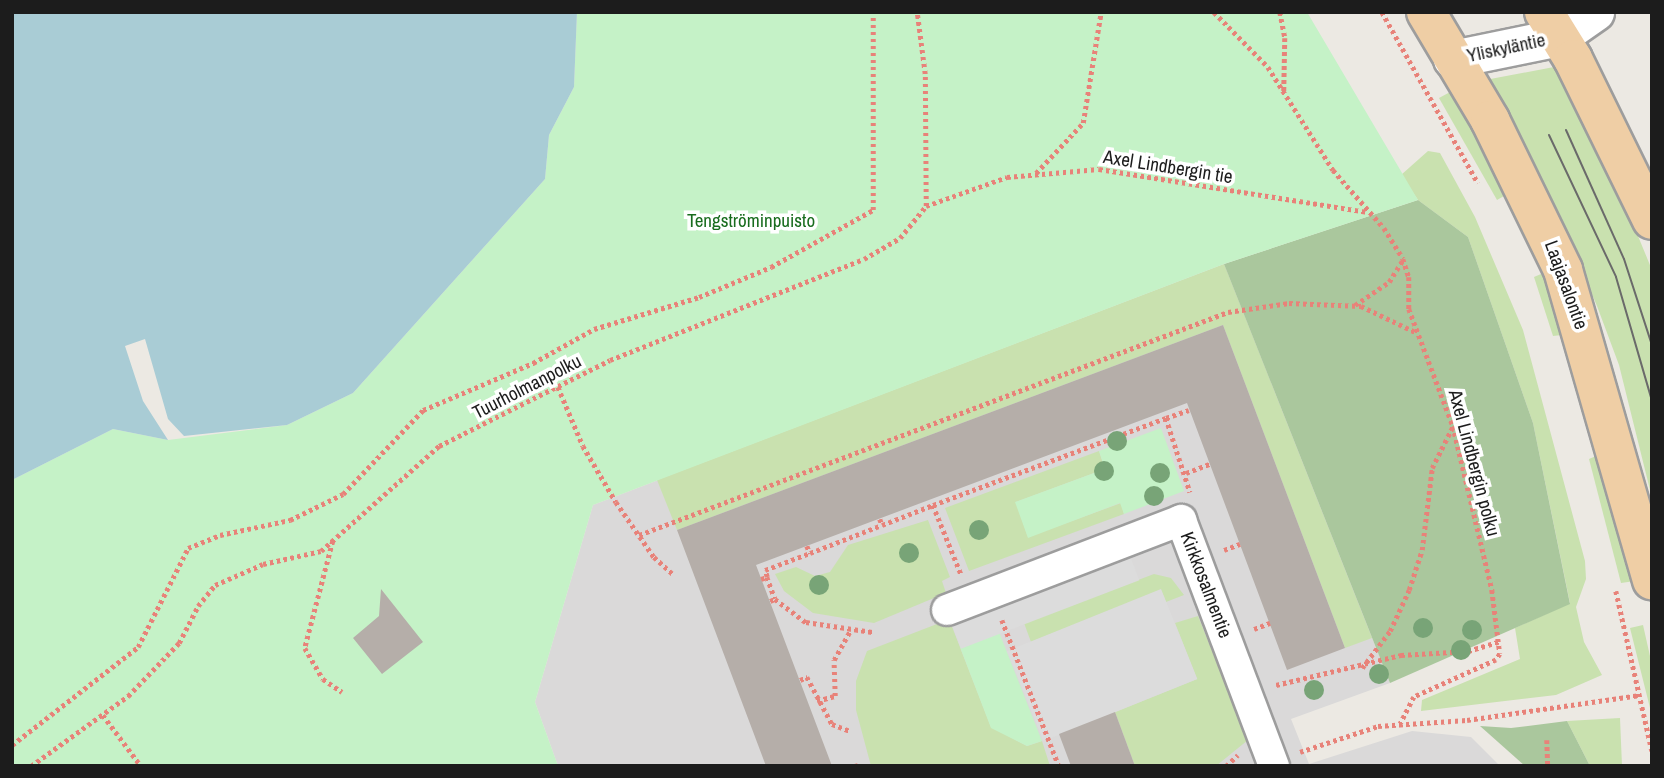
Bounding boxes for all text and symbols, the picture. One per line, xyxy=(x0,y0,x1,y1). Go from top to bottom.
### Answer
street label: Yliskyläntie xyxy=(1465,29,1547,67)
street label: Axel Lindbergin tie xyxy=(1102,146,1234,188)
park label: Tengströminpuisto xyxy=(687,210,815,232)
street label: Laajasalontie xyxy=(1539,238,1593,332)
street label: Tuurholmanpolku xyxy=(469,350,585,424)
street label: Axel Lindbergin polku xyxy=(1443,387,1505,539)
street label: Kirkkosalmentie xyxy=(1175,529,1237,641)

